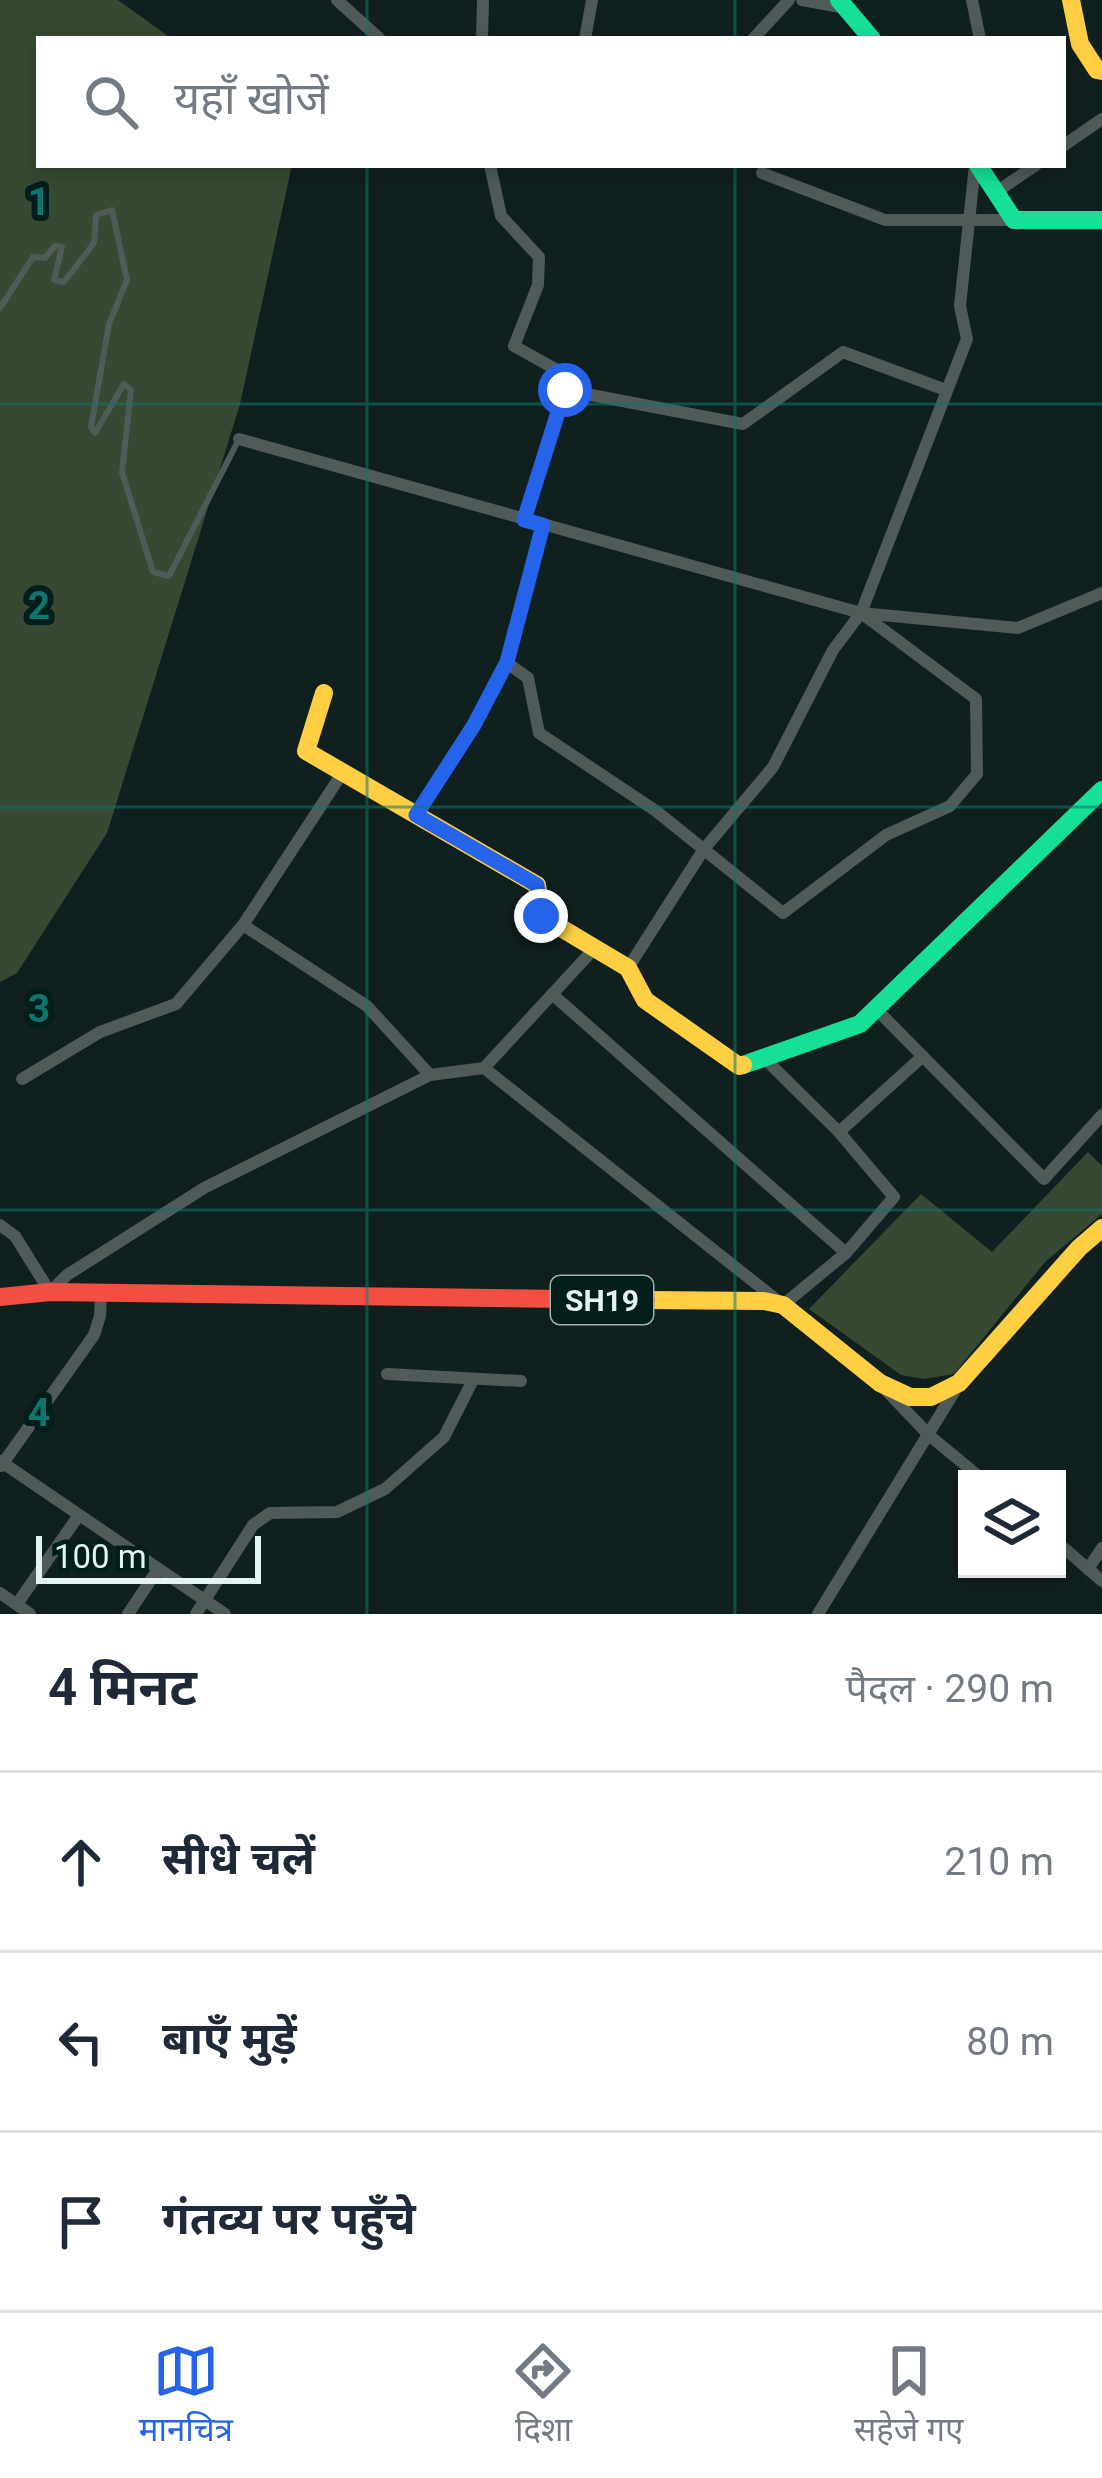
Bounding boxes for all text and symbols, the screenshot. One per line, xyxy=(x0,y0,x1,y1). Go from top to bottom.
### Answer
search box xyxy=(36,36,1066,168)
icon: search xyxy=(78,69,144,135)
text: यहाँ खोजें xyxy=(174,72,329,125)
text: 1 xyxy=(28,179,50,225)
route start xyxy=(538,363,592,417)
text: 2 xyxy=(28,583,50,629)
route end xyxy=(514,889,568,943)
text: 3 xyxy=(28,986,50,1032)
road number: SH19 xyxy=(551,1276,653,1324)
text: 4 xyxy=(28,1390,50,1436)
map controls xyxy=(958,1470,1066,1578)
button: layers xyxy=(958,1470,1066,1578)
scale bar xyxy=(36,1530,261,1583)
text: 100 m xyxy=(54,1537,147,1576)
text: 4 मिनट xyxy=(48,1658,197,1717)
text: पैदल · 290 m xyxy=(846,1666,1054,1712)
icon: ahead xyxy=(48,1829,114,1895)
text: सीधे चलें xyxy=(162,1832,315,1885)
text: 210 m xyxy=(944,1839,1054,1885)
icon: left xyxy=(48,2009,114,2075)
text: बाएँ मुड़ें xyxy=(162,2012,297,2065)
text: 80 m xyxy=(966,2019,1054,2065)
icon: arrive xyxy=(48,2189,114,2255)
text: गंतव्य पर पहुँचे xyxy=(162,2192,416,2245)
tab: मानचित्र xyxy=(139,2338,233,2454)
tab: दिशा xyxy=(510,2338,576,2454)
tab: सहेजे गए xyxy=(854,2338,963,2454)

